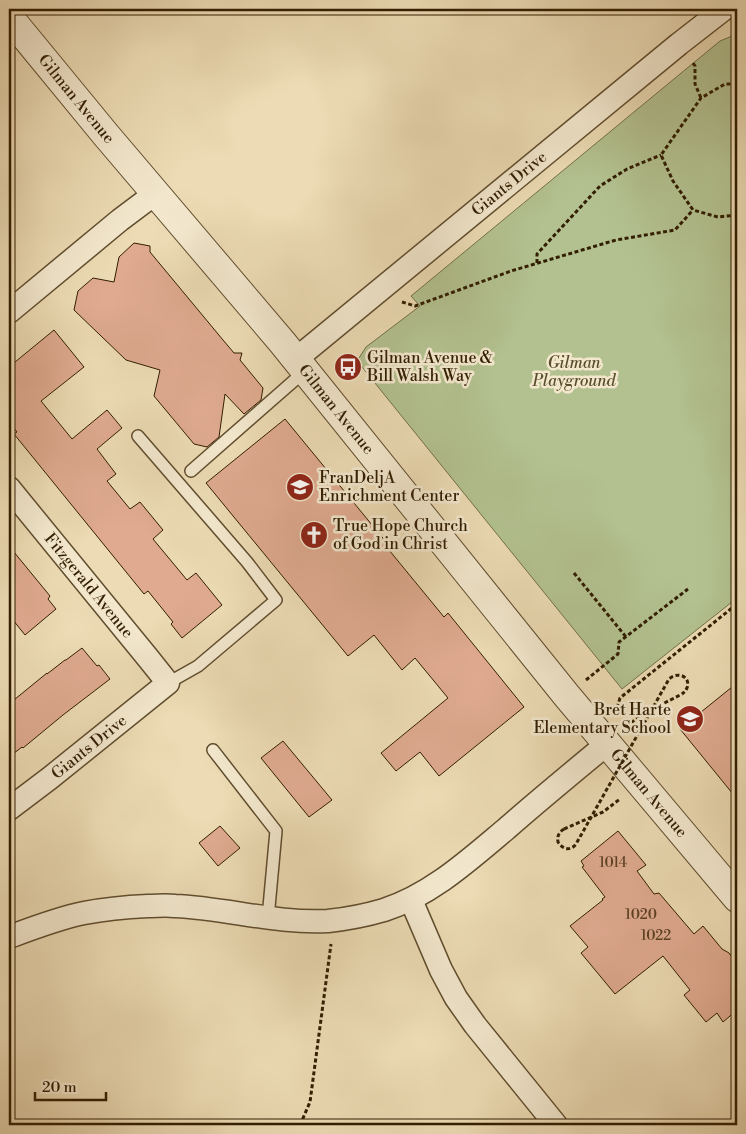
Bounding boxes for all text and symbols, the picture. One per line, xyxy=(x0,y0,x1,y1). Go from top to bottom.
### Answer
street label: Gilman Avenue xyxy=(34,50,119,148)
street label: Giants Drive xyxy=(467,147,551,220)
place label: Gilman Avenue & Bill Walsh Way xyxy=(366,348,493,386)
bus stop icon: Gilman Avenue & Bill Walsh Way xyxy=(333,352,363,382)
park label: Gilman Playground xyxy=(532,353,616,391)
street label: Gilman Avenue xyxy=(294,360,378,458)
place label: FranDeljA Enrichment Center xyxy=(319,468,459,506)
school or university icon: FranDeljA Enrichment Center xyxy=(285,472,315,502)
place label: True Hope Church of God in Christ xyxy=(333,516,468,554)
church icon: True Hope Church of God in Christ xyxy=(299,520,329,550)
street label: Fitzgerald Avenue xyxy=(40,529,138,642)
place label: Bret Harte Elementary School xyxy=(534,700,671,738)
school or university icon: Bret Harte Elementary School xyxy=(675,704,705,734)
street label: Giants Drive xyxy=(47,710,131,784)
street label: Gilman Avenue xyxy=(606,745,692,842)
house number: 1014 xyxy=(599,854,627,872)
house number: 1020 xyxy=(625,906,657,924)
house number: 1022 xyxy=(641,927,671,945)
scale bar xyxy=(35,1069,106,1101)
text: 20 m xyxy=(42,1078,77,1097)

